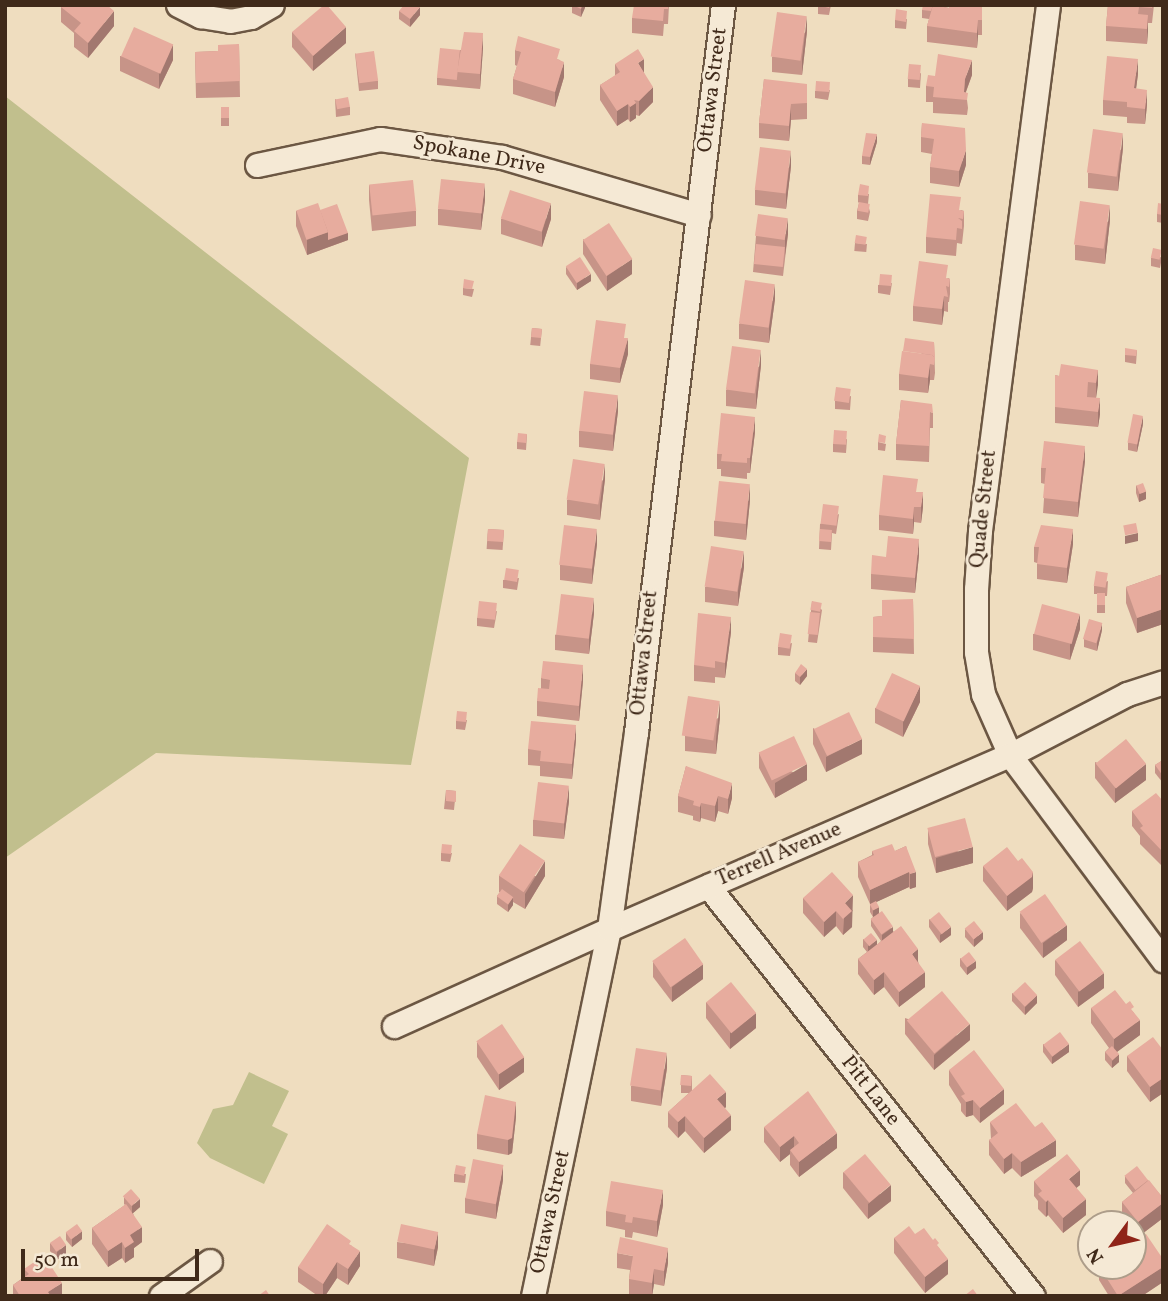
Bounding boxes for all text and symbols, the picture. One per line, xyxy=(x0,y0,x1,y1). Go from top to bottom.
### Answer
street label: Ottawa Street xyxy=(693,26,733,154)
street label: Spokane Drive xyxy=(411,131,547,181)
street label: Quade Street xyxy=(965,449,1003,569)
street label: Ottawa Street xyxy=(626,589,664,717)
street label: Terrell Avenue xyxy=(713,817,845,893)
street label: Pitt Lane xyxy=(835,1051,905,1131)
street label: Ottawa Street xyxy=(526,1148,576,1276)
north arrow xyxy=(1077,1210,1147,1280)
scale bar xyxy=(24,1234,203,1278)
text: N xyxy=(1081,1242,1111,1268)
text: 50 m xyxy=(34,1246,79,1275)

